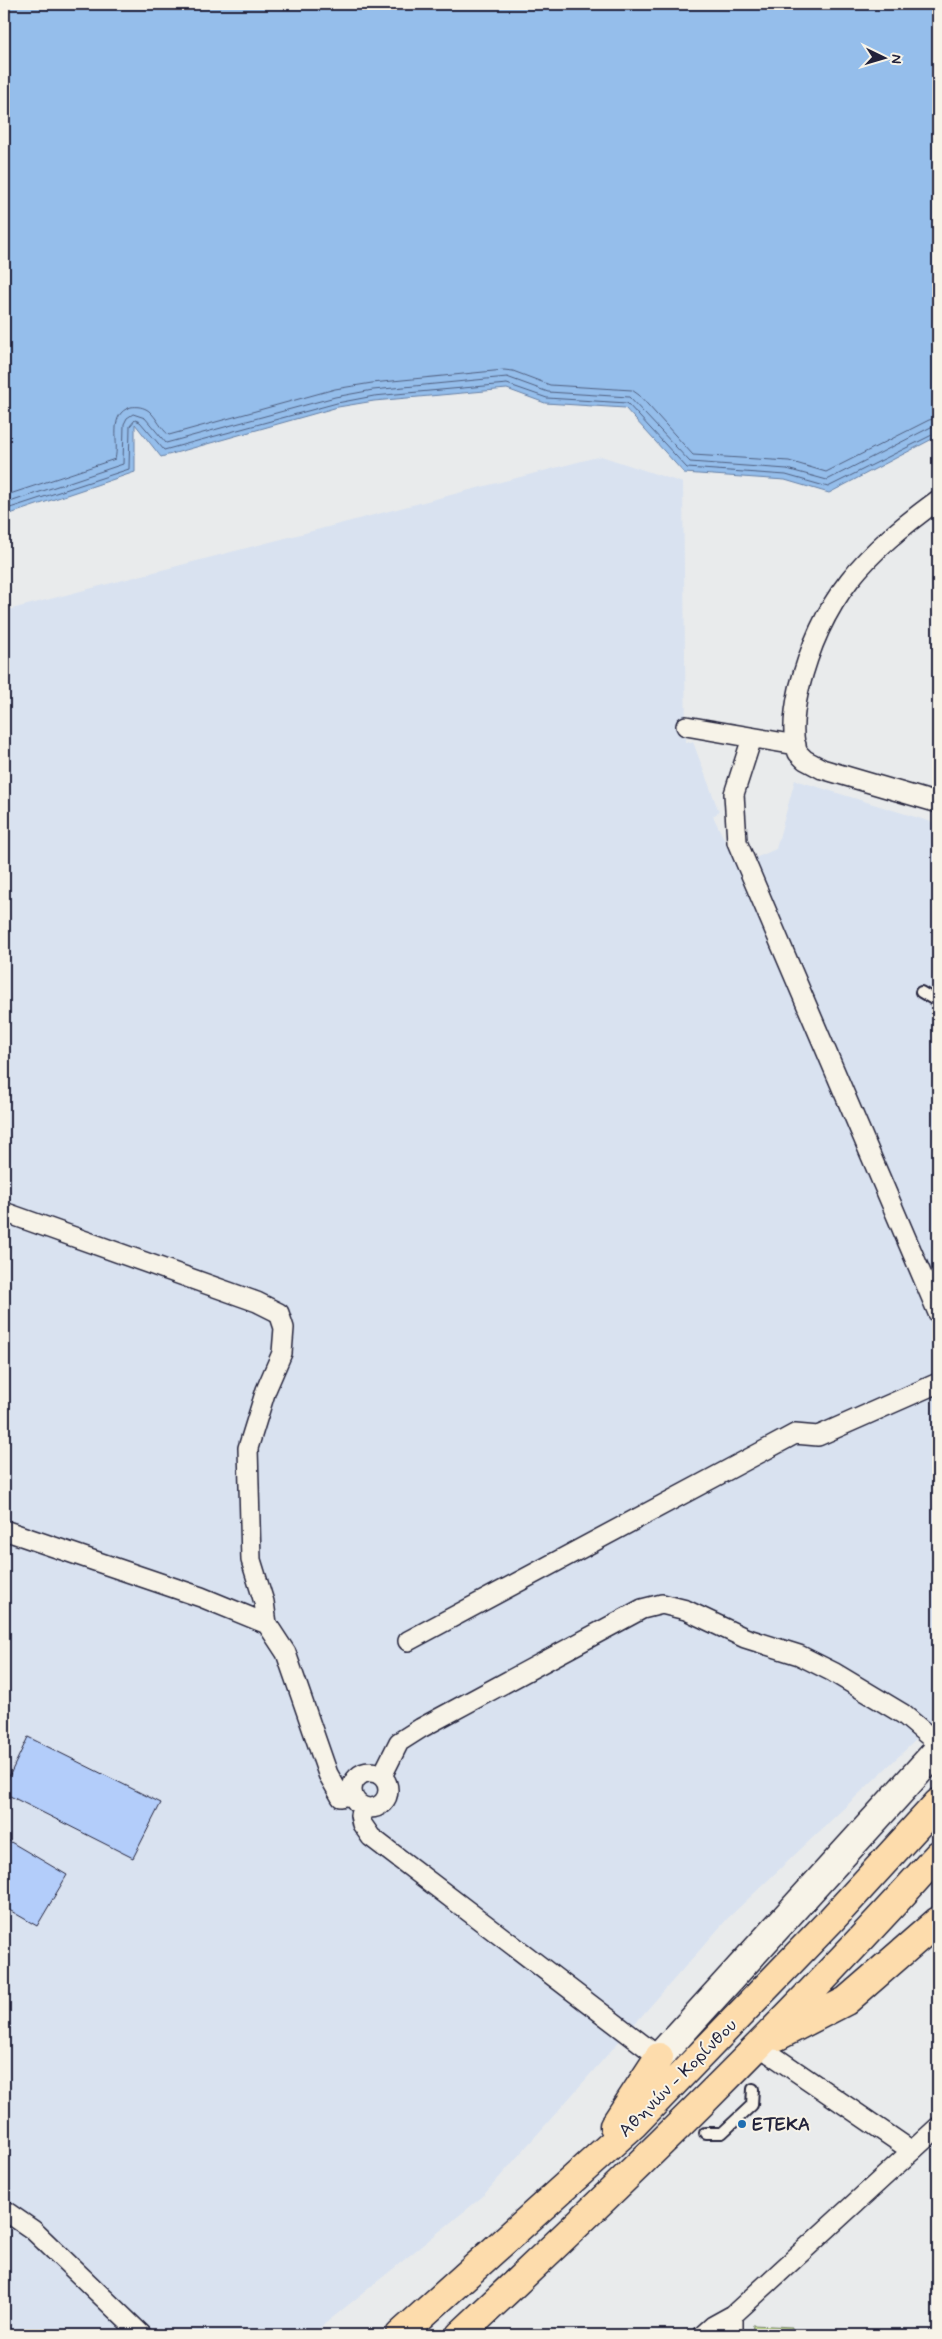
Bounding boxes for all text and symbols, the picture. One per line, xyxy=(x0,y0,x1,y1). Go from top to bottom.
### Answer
north arrow xyxy=(860,32,910,82)
text: N xyxy=(887,54,905,64)
street label: Αθηνών - Κορίνθου xyxy=(613,2013,743,2143)
place label: ΕΤΕΚΑ xyxy=(752,2112,810,2137)
marker: ΕΤΕΚΑ xyxy=(736,2118,748,2130)

